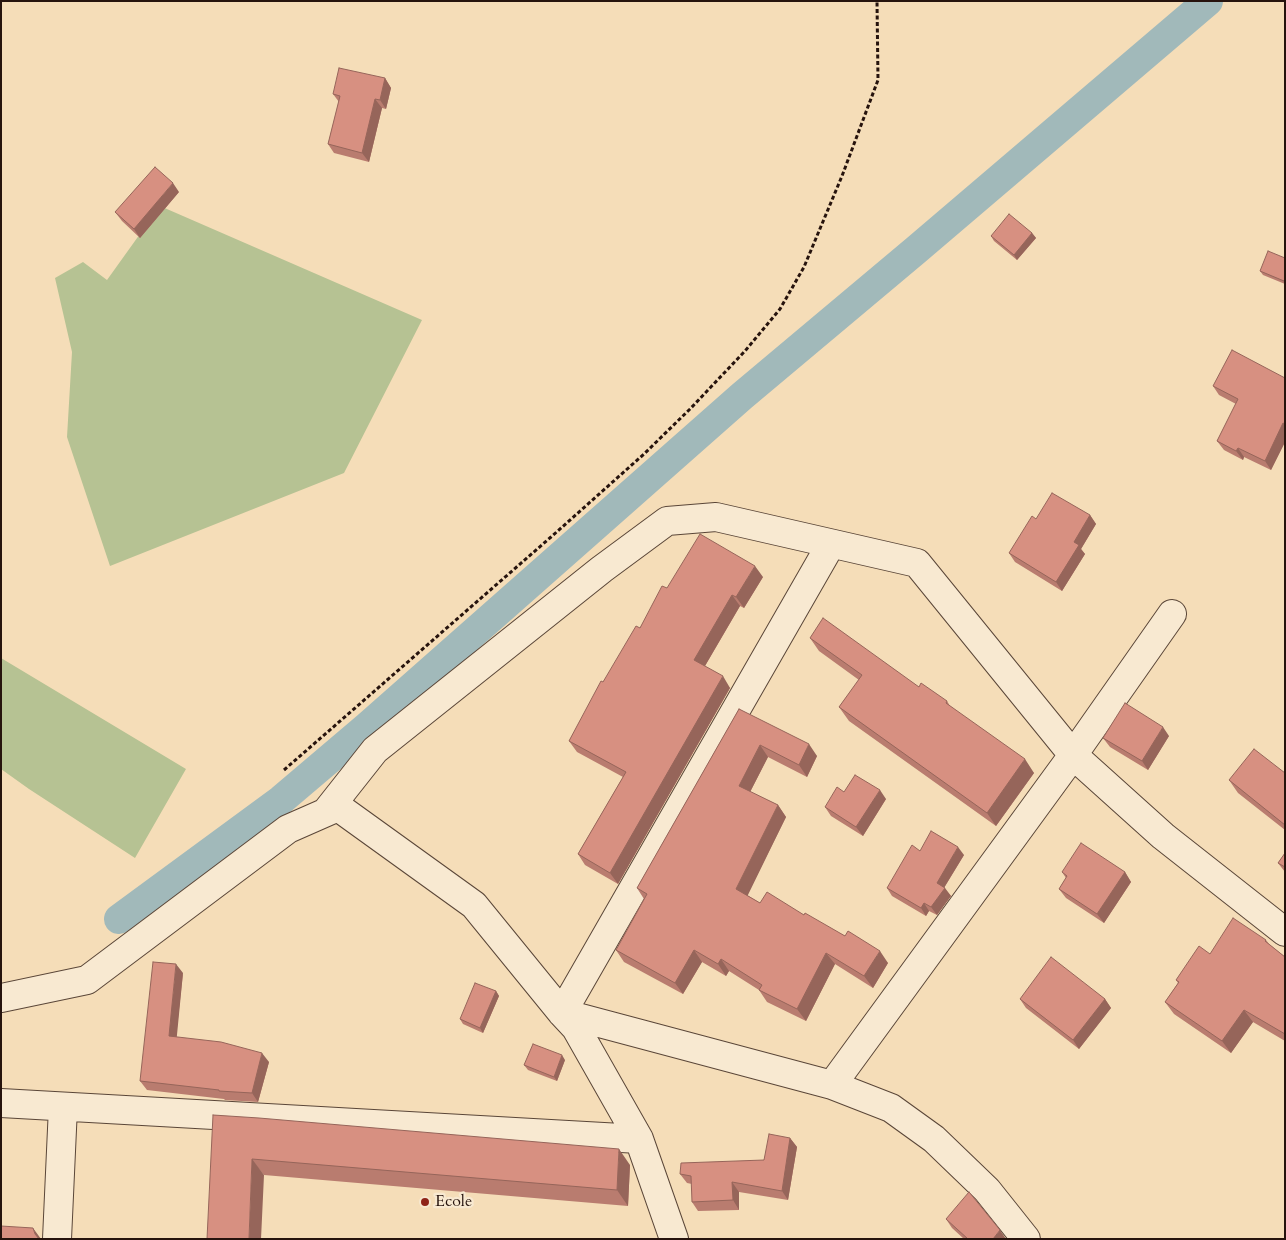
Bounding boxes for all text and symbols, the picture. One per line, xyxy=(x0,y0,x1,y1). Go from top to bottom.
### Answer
place label: Ecole xyxy=(435,1192,472,1212)
marker: Ecole xyxy=(419,1196,431,1208)

